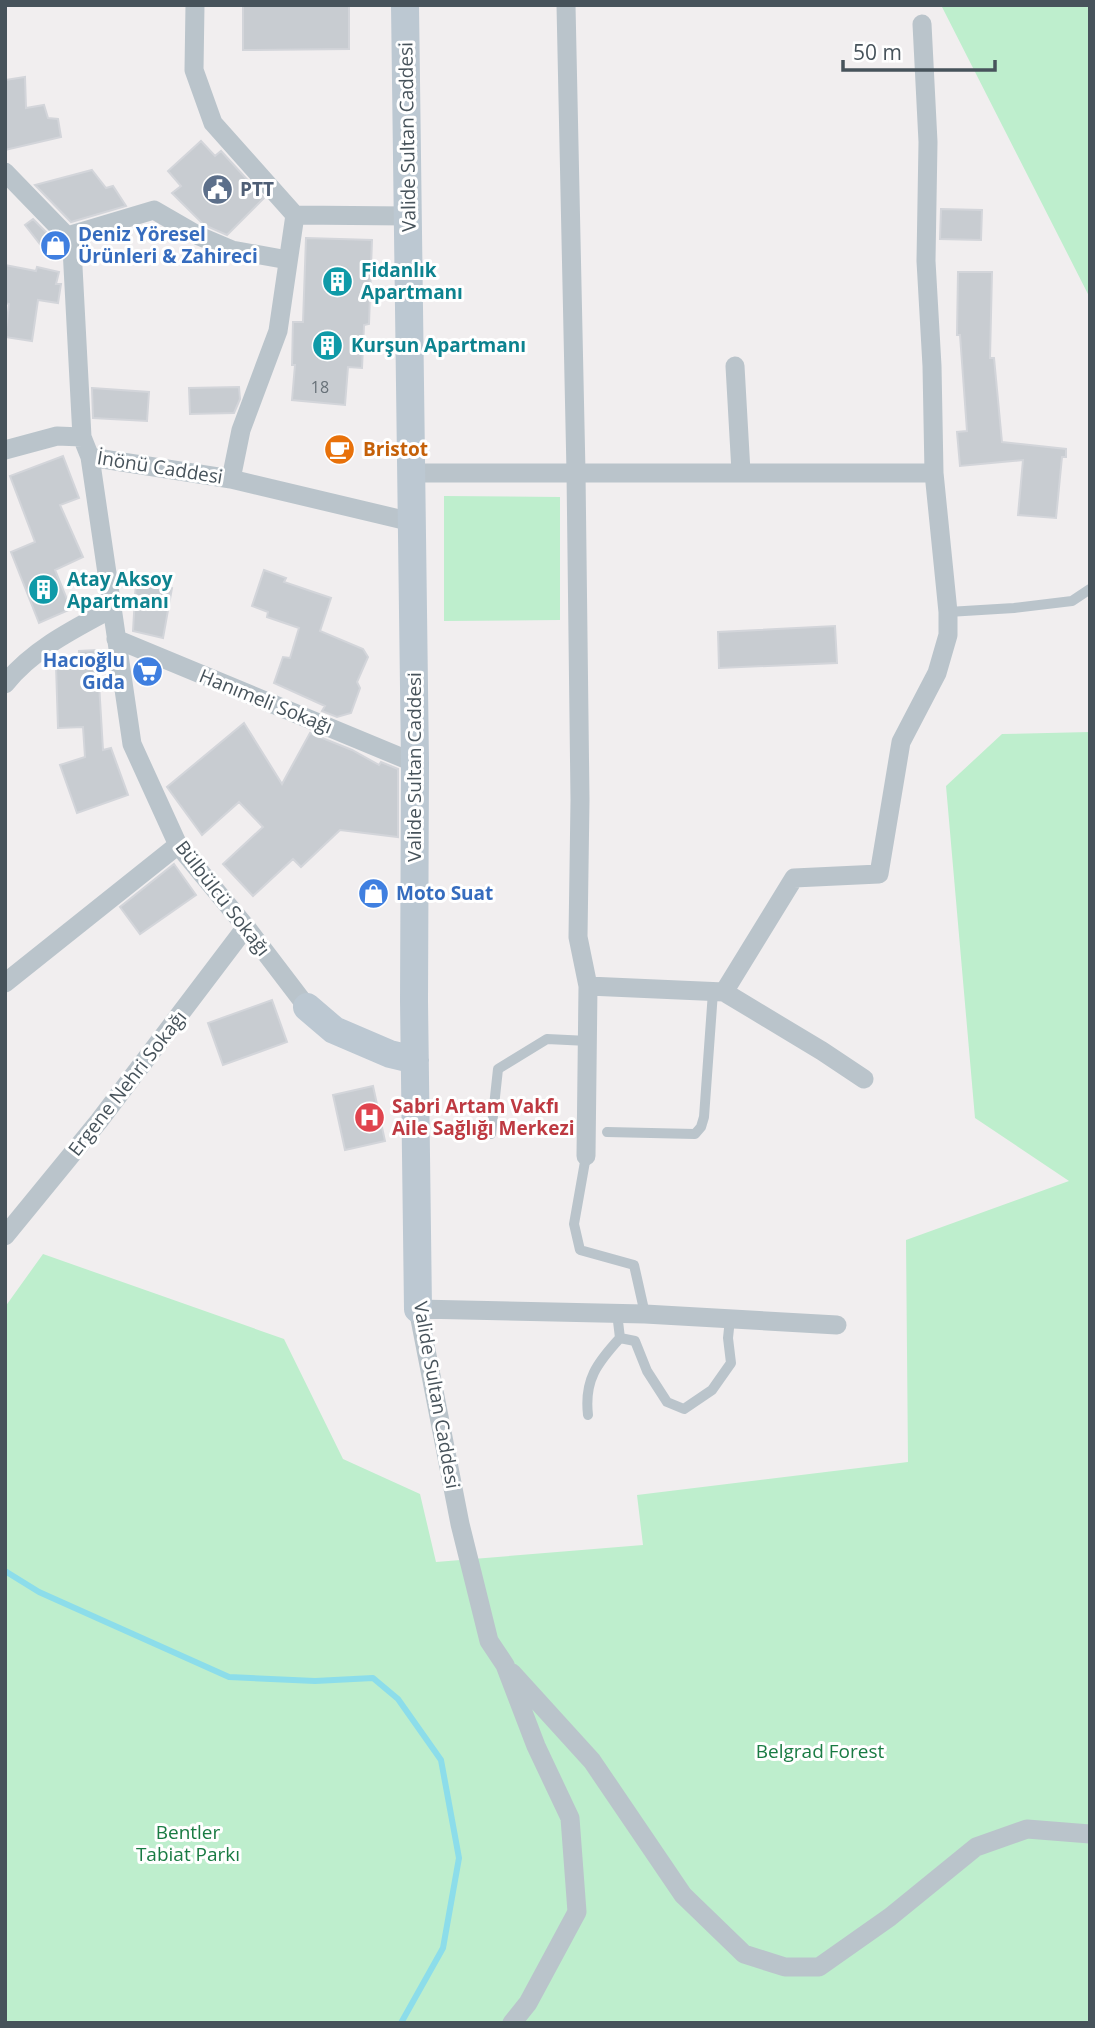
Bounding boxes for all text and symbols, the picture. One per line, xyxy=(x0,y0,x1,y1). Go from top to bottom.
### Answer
scale bar xyxy=(843,28,995,72)
text: 50 m xyxy=(853,38,902,66)
street label: Valide Sultan Caddesi xyxy=(392,42,422,232)
public building icon: PTT xyxy=(200,172,234,206)
place label: PTT xyxy=(240,176,274,202)
place label: Deniz Yöresel Ürünleri & Zahireci xyxy=(78,221,258,269)
shop icon: Deniz Yöresel Ürünleri & Zahireci xyxy=(38,228,72,262)
place label: Fidanlık Apartmanı xyxy=(361,257,463,305)
building icon: Fidanlık Apartmanı xyxy=(321,264,355,298)
building icon: Kurşun Apartmanı xyxy=(311,328,345,362)
place label: Kurşun Apartmanı xyxy=(351,332,526,358)
house number: 18 xyxy=(311,376,329,398)
cafe icon: Bristot xyxy=(323,432,357,466)
place label: Bristot xyxy=(363,436,428,462)
street label: İnönü Caddesi xyxy=(95,444,225,490)
place label: Atay Aksoy Apartmanı xyxy=(67,566,173,614)
building icon: Atay Aksoy Apartmanı xyxy=(27,573,61,607)
place label: Hacıoğlu Gıda xyxy=(43,647,125,695)
supermarket icon: Hacıoğlu Gıda xyxy=(131,654,165,688)
street label: Hanımeli Sokağı xyxy=(196,662,336,740)
street label: Valide Sultan Caddesi xyxy=(401,672,427,862)
street label: Bülbülcü Sokağı xyxy=(170,835,276,961)
shop icon: Moto Suat xyxy=(356,876,390,910)
place label: Moto Suat xyxy=(396,880,493,906)
street label: Ergene Nehri Sokağı xyxy=(62,1005,192,1161)
place label: Sabri Artam Vakfı Aile Sağlığı Merkezi xyxy=(392,1093,574,1141)
hospital icon: Sabri Artam Vakfı Aile Sağlığı Merkezi xyxy=(352,1100,386,1134)
street label: Valide Sultan Caddesi xyxy=(408,1299,466,1491)
park label: Belgrad Forest xyxy=(756,1738,884,1764)
park label: Bentler Tabiat Parkı xyxy=(136,1819,240,1867)

